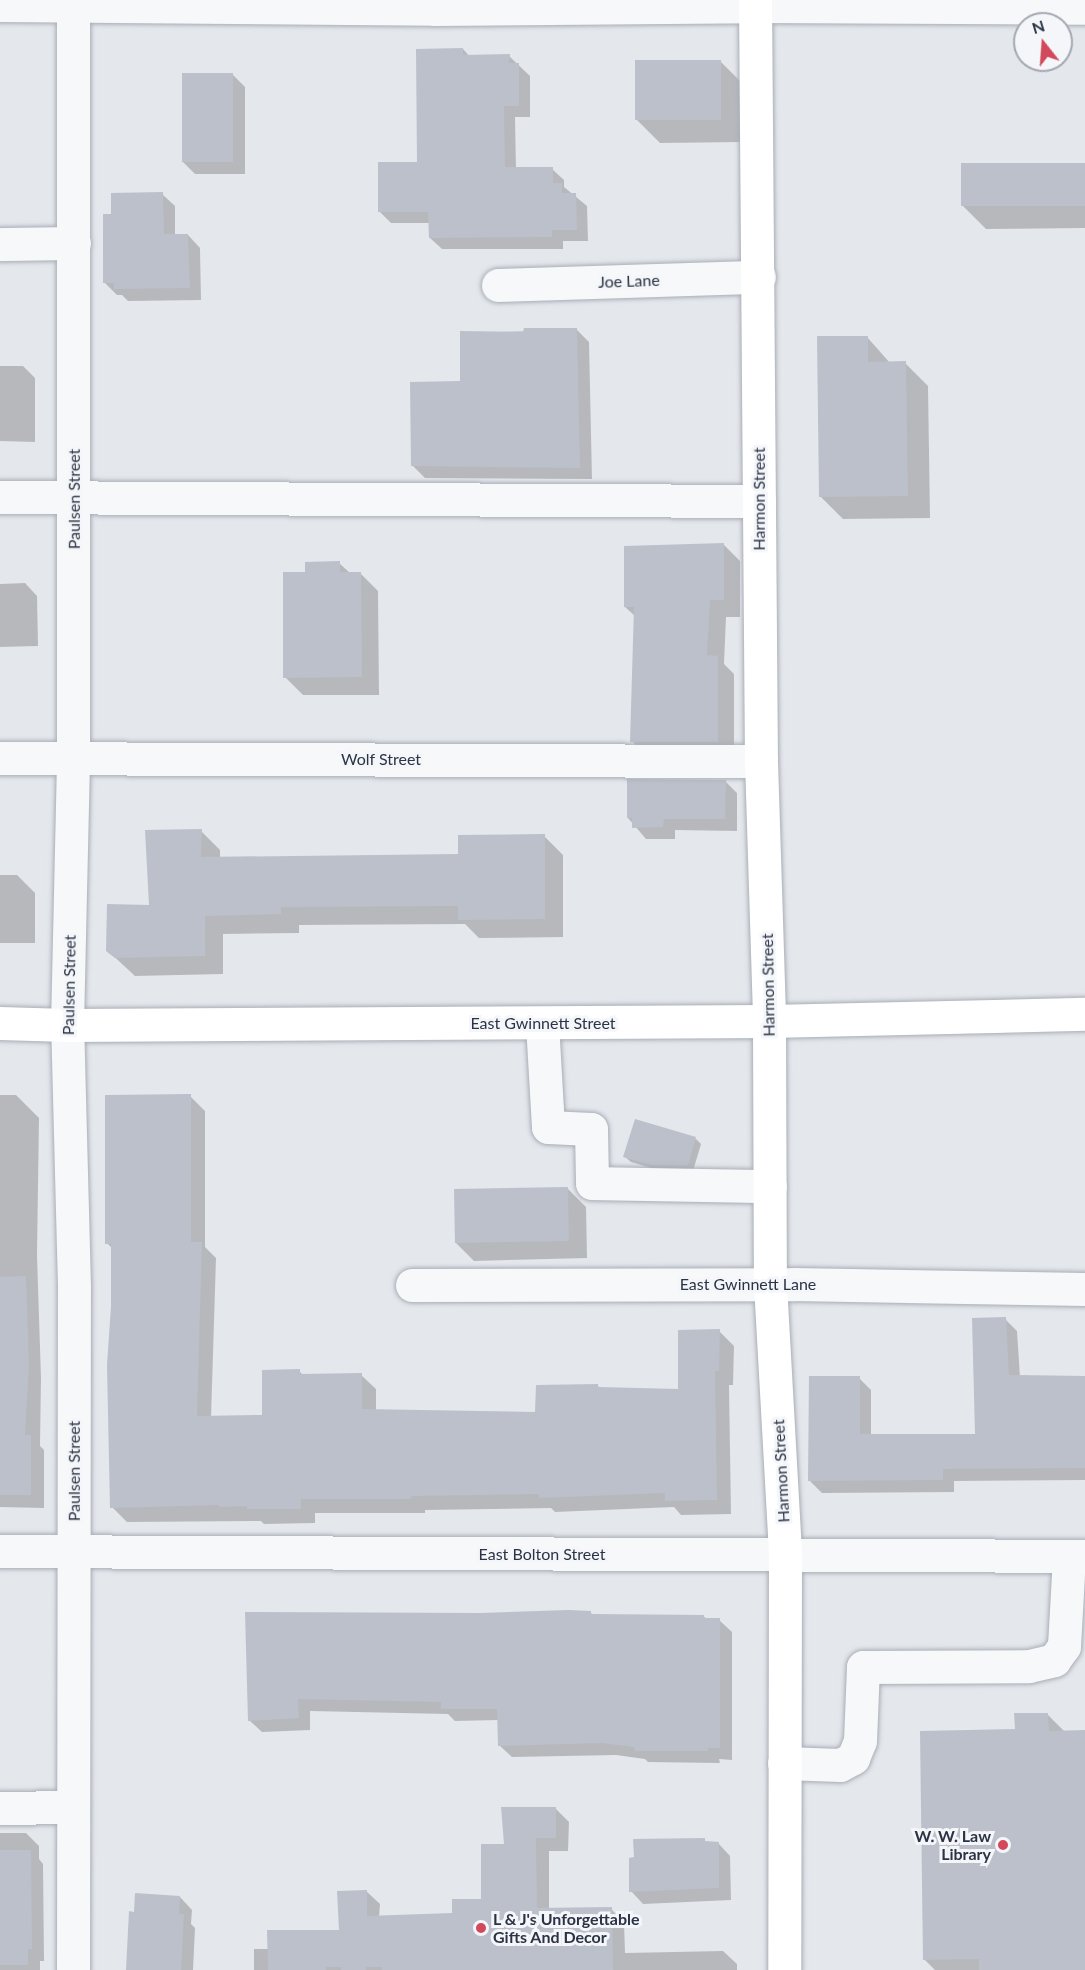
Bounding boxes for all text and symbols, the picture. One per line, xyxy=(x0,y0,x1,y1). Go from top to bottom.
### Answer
north arrow xyxy=(1013,12,1073,72)
text: N xyxy=(1029,15,1047,37)
street label: Joe Lane xyxy=(598,270,660,292)
street label: Harmon Street xyxy=(749,447,769,551)
street label: Paulsen Street xyxy=(64,449,84,549)
street label: Wolf Street xyxy=(341,749,421,769)
street label: Harmon Street xyxy=(758,933,778,1037)
street label: Paulsen Street xyxy=(59,935,79,1035)
street label: East Gwinnett Street xyxy=(470,1013,616,1033)
street label: East Gwinnett Lane xyxy=(680,1274,816,1294)
street label: Harmon Street xyxy=(769,1419,793,1523)
street label: Paulsen Street xyxy=(64,1421,84,1521)
street label: East Bolton Street xyxy=(479,1544,605,1564)
place label: W. W. Law Library xyxy=(914,1826,991,1864)
marker: W. W. Law Library xyxy=(996,1838,1010,1852)
place label: L & J's Unforgettable Gifts And Decor xyxy=(493,1909,640,1947)
marker: L & J's Unforgettable Gifts And Decor xyxy=(474,1921,488,1935)

